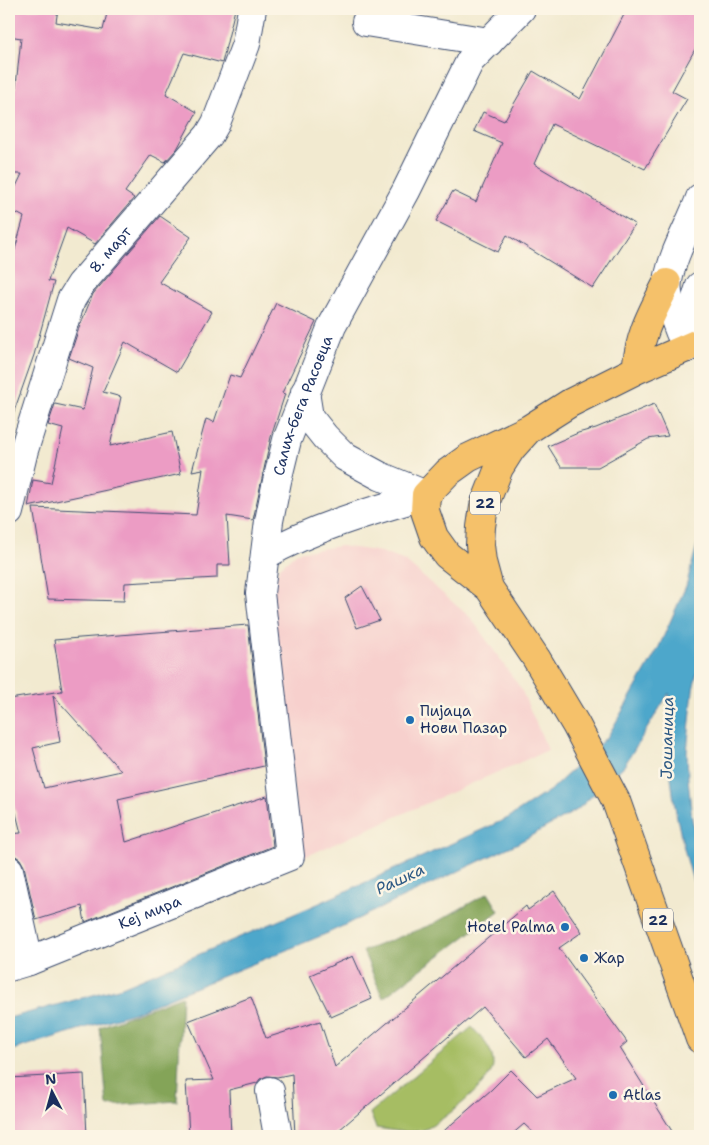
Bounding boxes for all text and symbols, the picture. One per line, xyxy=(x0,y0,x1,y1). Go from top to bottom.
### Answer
street label: 8. март xyxy=(85,222,136,277)
street label: Салих-бега Расовца xyxy=(269,332,337,478)
road number: 22 xyxy=(470,492,500,514)
water label: Јошаница xyxy=(656,696,678,780)
place label: Пијаца Нови Пазар xyxy=(420,701,507,738)
marker: Пијаца Нови Пазар xyxy=(404,714,416,726)
water label: Рашка xyxy=(372,859,428,899)
street label: Кеј мира xyxy=(115,891,185,934)
road number: 22 xyxy=(643,908,673,932)
place label: Hotel Palma xyxy=(467,917,556,937)
marker: Hotel Palma xyxy=(559,921,571,933)
place label: Жар xyxy=(594,948,625,968)
marker: Жар xyxy=(578,952,590,964)
north arrow xyxy=(28,1068,78,1118)
text: N xyxy=(44,1070,57,1089)
place label: Atlas xyxy=(623,1085,661,1105)
marker: Atlas xyxy=(607,1089,619,1101)

